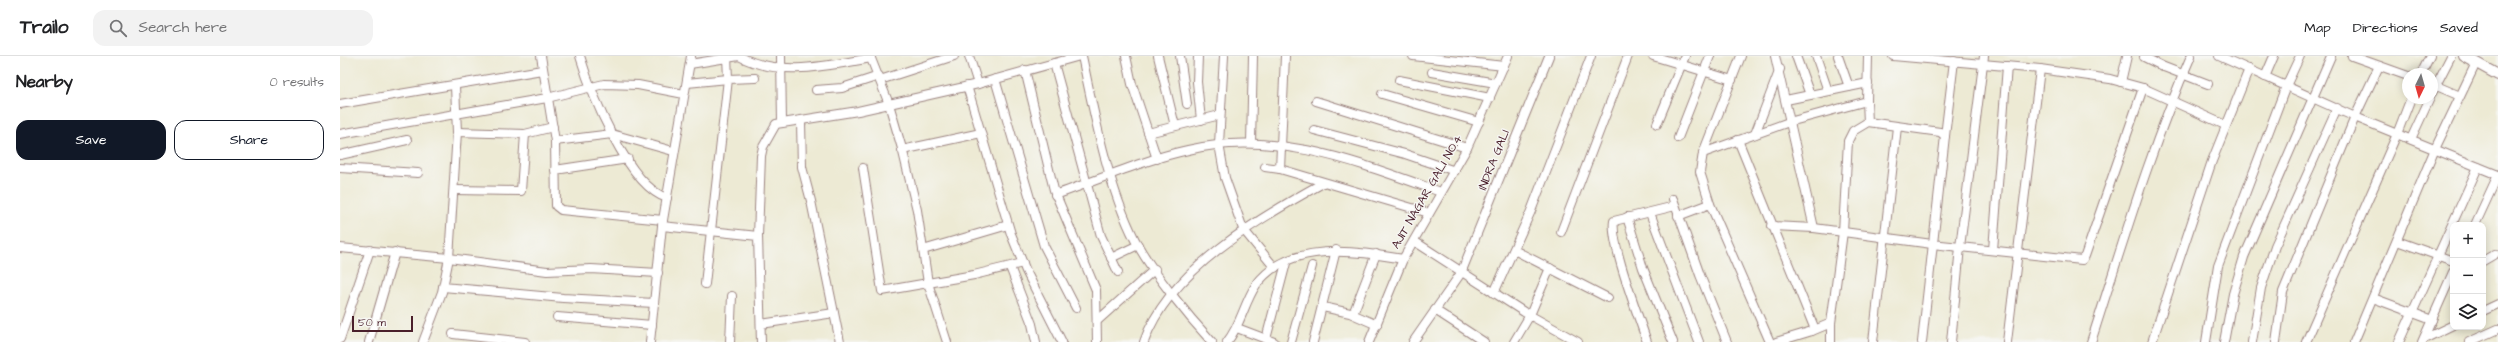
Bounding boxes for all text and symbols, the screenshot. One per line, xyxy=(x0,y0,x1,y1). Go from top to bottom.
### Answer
search box xyxy=(93,10,373,46)
text: Trailo xyxy=(20,14,69,41)
icon: search xyxy=(107,17,129,39)
text: Search here xyxy=(139,17,227,38)
text: Map xyxy=(2304,18,2331,38)
text: Directions xyxy=(2353,18,2418,38)
text: Saved xyxy=(2440,18,2478,38)
north arrow xyxy=(2402,68,2438,104)
text: Nearby xyxy=(16,70,73,94)
text: 0 results xyxy=(269,73,324,91)
button: Save xyxy=(16,120,166,160)
button: Share xyxy=(174,120,324,160)
street label: INDRA GALI xyxy=(1474,127,1514,193)
street label: AJIT NAGAR GALI NO.4 xyxy=(1387,132,1467,252)
map controls xyxy=(2450,222,2486,330)
button: + xyxy=(2450,222,2486,258)
button: − xyxy=(2450,258,2486,294)
button: layers xyxy=(2450,294,2486,330)
scale bar xyxy=(352,314,413,333)
text: 50 m xyxy=(358,315,386,330)

